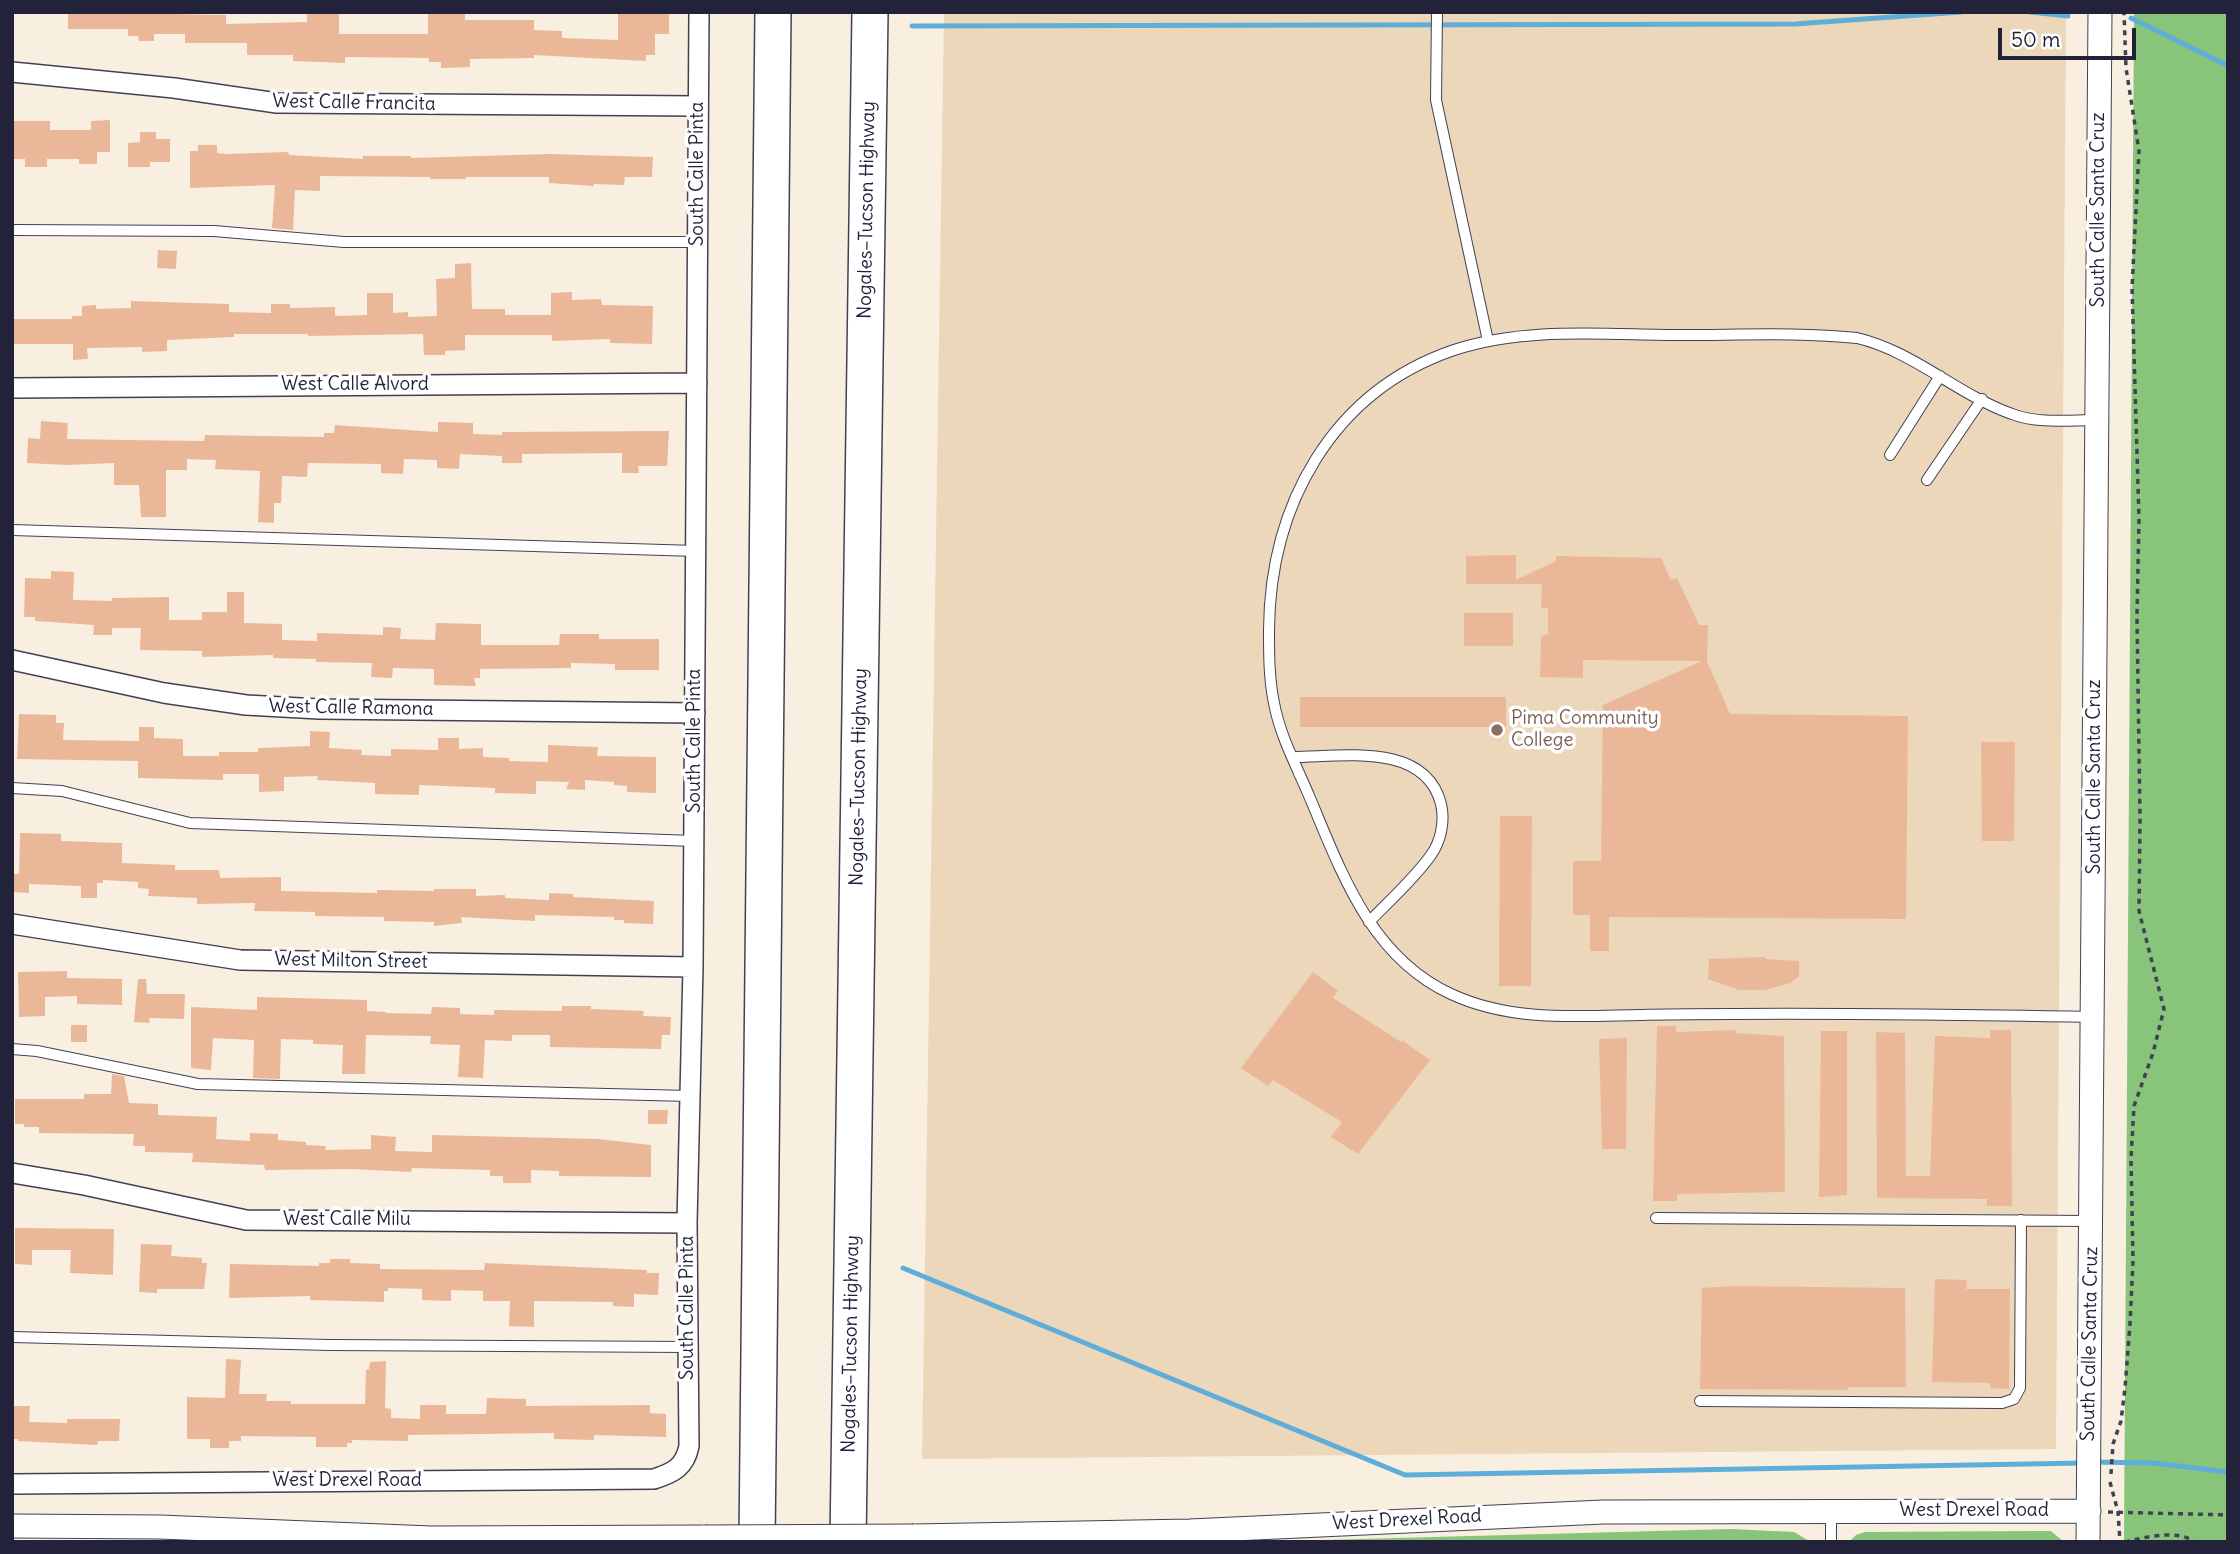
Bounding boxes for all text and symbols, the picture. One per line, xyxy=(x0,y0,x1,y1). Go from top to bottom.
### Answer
scale bar xyxy=(2002,14,2140,58)
text: 50 m xyxy=(2011,26,2060,53)
street label: West Calle Francita xyxy=(272,90,436,116)
street label: Nogales–Tucson Highway xyxy=(854,101,880,319)
street label: South Calle Pinta xyxy=(687,102,709,246)
street label: South Calle Santa Cruz xyxy=(2088,112,2110,308)
street label: West Calle Alvord xyxy=(281,374,429,396)
street label: Nogales–Tucson Highway xyxy=(846,668,872,886)
street label: South Calle Pinta xyxy=(684,669,706,813)
street label: South Calle Santa Cruz xyxy=(2084,679,2106,875)
street label: West Calle Ramona xyxy=(268,695,434,721)
place label: Pima Community College xyxy=(1511,708,1658,752)
marker: Pima Community College xyxy=(1489,722,1505,738)
street label: West Milton Street xyxy=(274,948,428,974)
street label: West Calle Milu xyxy=(283,1209,411,1231)
street label: Nogales–Tucson Highway xyxy=(838,1235,864,1453)
street label: South Calle Pinta xyxy=(677,1236,699,1380)
street label: South Calle Santa Cruz xyxy=(2077,1246,2103,1442)
street label: West Drexel Road xyxy=(272,1470,422,1492)
street label: West Drexel Road xyxy=(1899,1500,2049,1522)
street label: West Drexel Road xyxy=(1332,1505,1482,1535)

